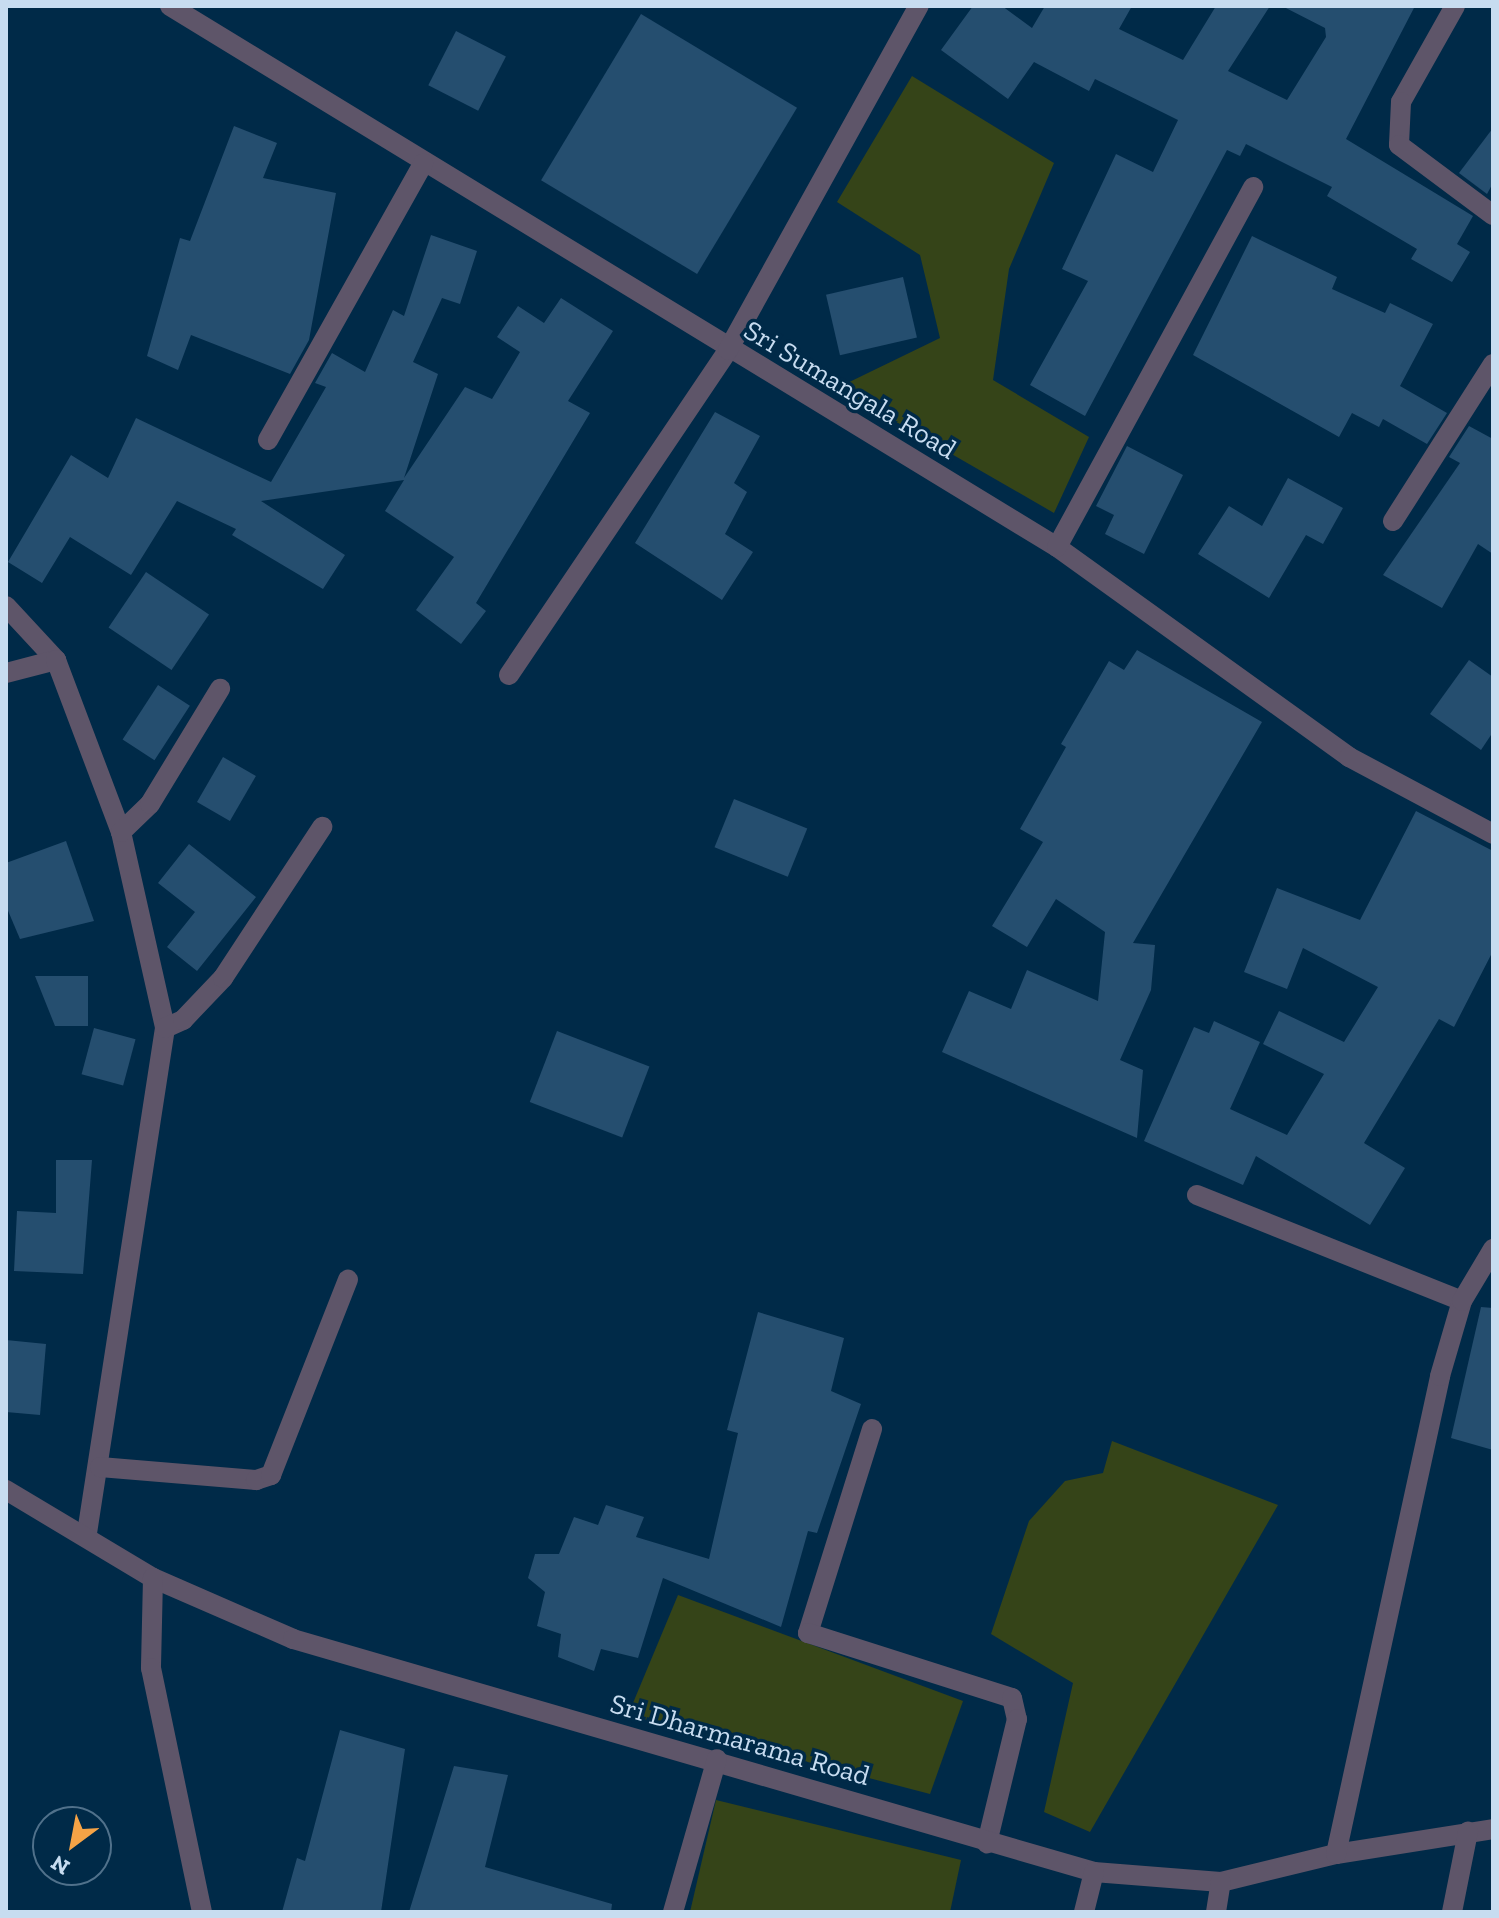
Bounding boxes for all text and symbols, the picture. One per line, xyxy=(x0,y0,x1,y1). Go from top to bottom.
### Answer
street label: Sri Sumangala Road xyxy=(738,313,962,467)
street label: Sri Dharmarama Road xyxy=(606,1687,874,1793)
north arrow xyxy=(32,1806,112,1886)
text: N xyxy=(46,1849,74,1881)

